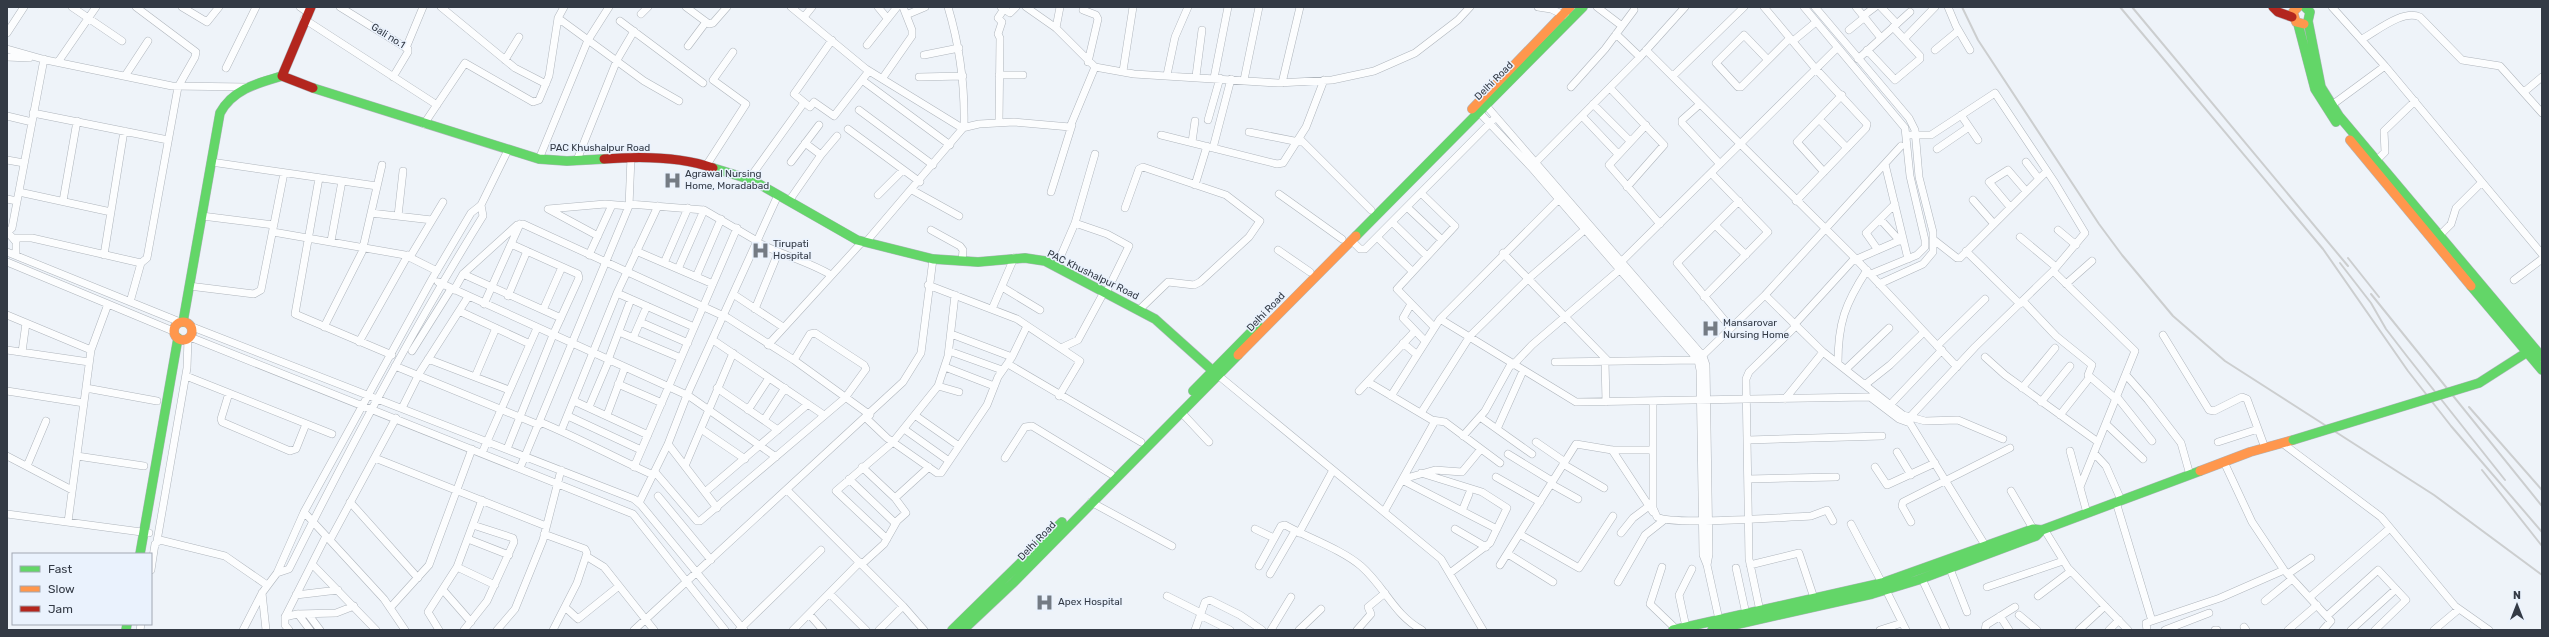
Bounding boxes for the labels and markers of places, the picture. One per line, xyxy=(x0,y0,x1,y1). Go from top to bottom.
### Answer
place label: Agrawal Nursing Home, Moradabad xyxy=(685,168,769,192)
hospital icon: Agrawal Nursing Home, Moradabad xyxy=(662,170,682,190)
place label: Tirupati Hospital xyxy=(773,238,811,262)
hospital icon: Tirupati Hospital xyxy=(750,240,770,260)
place label: Mansarovar Nursing Home xyxy=(1723,317,1790,341)
hospital icon: Mansarovar Nursing Home xyxy=(1700,319,1720,339)
hospital icon: Apex Hospital xyxy=(1035,592,1055,612)
place label: Apex Hospital xyxy=(1058,596,1122,608)

